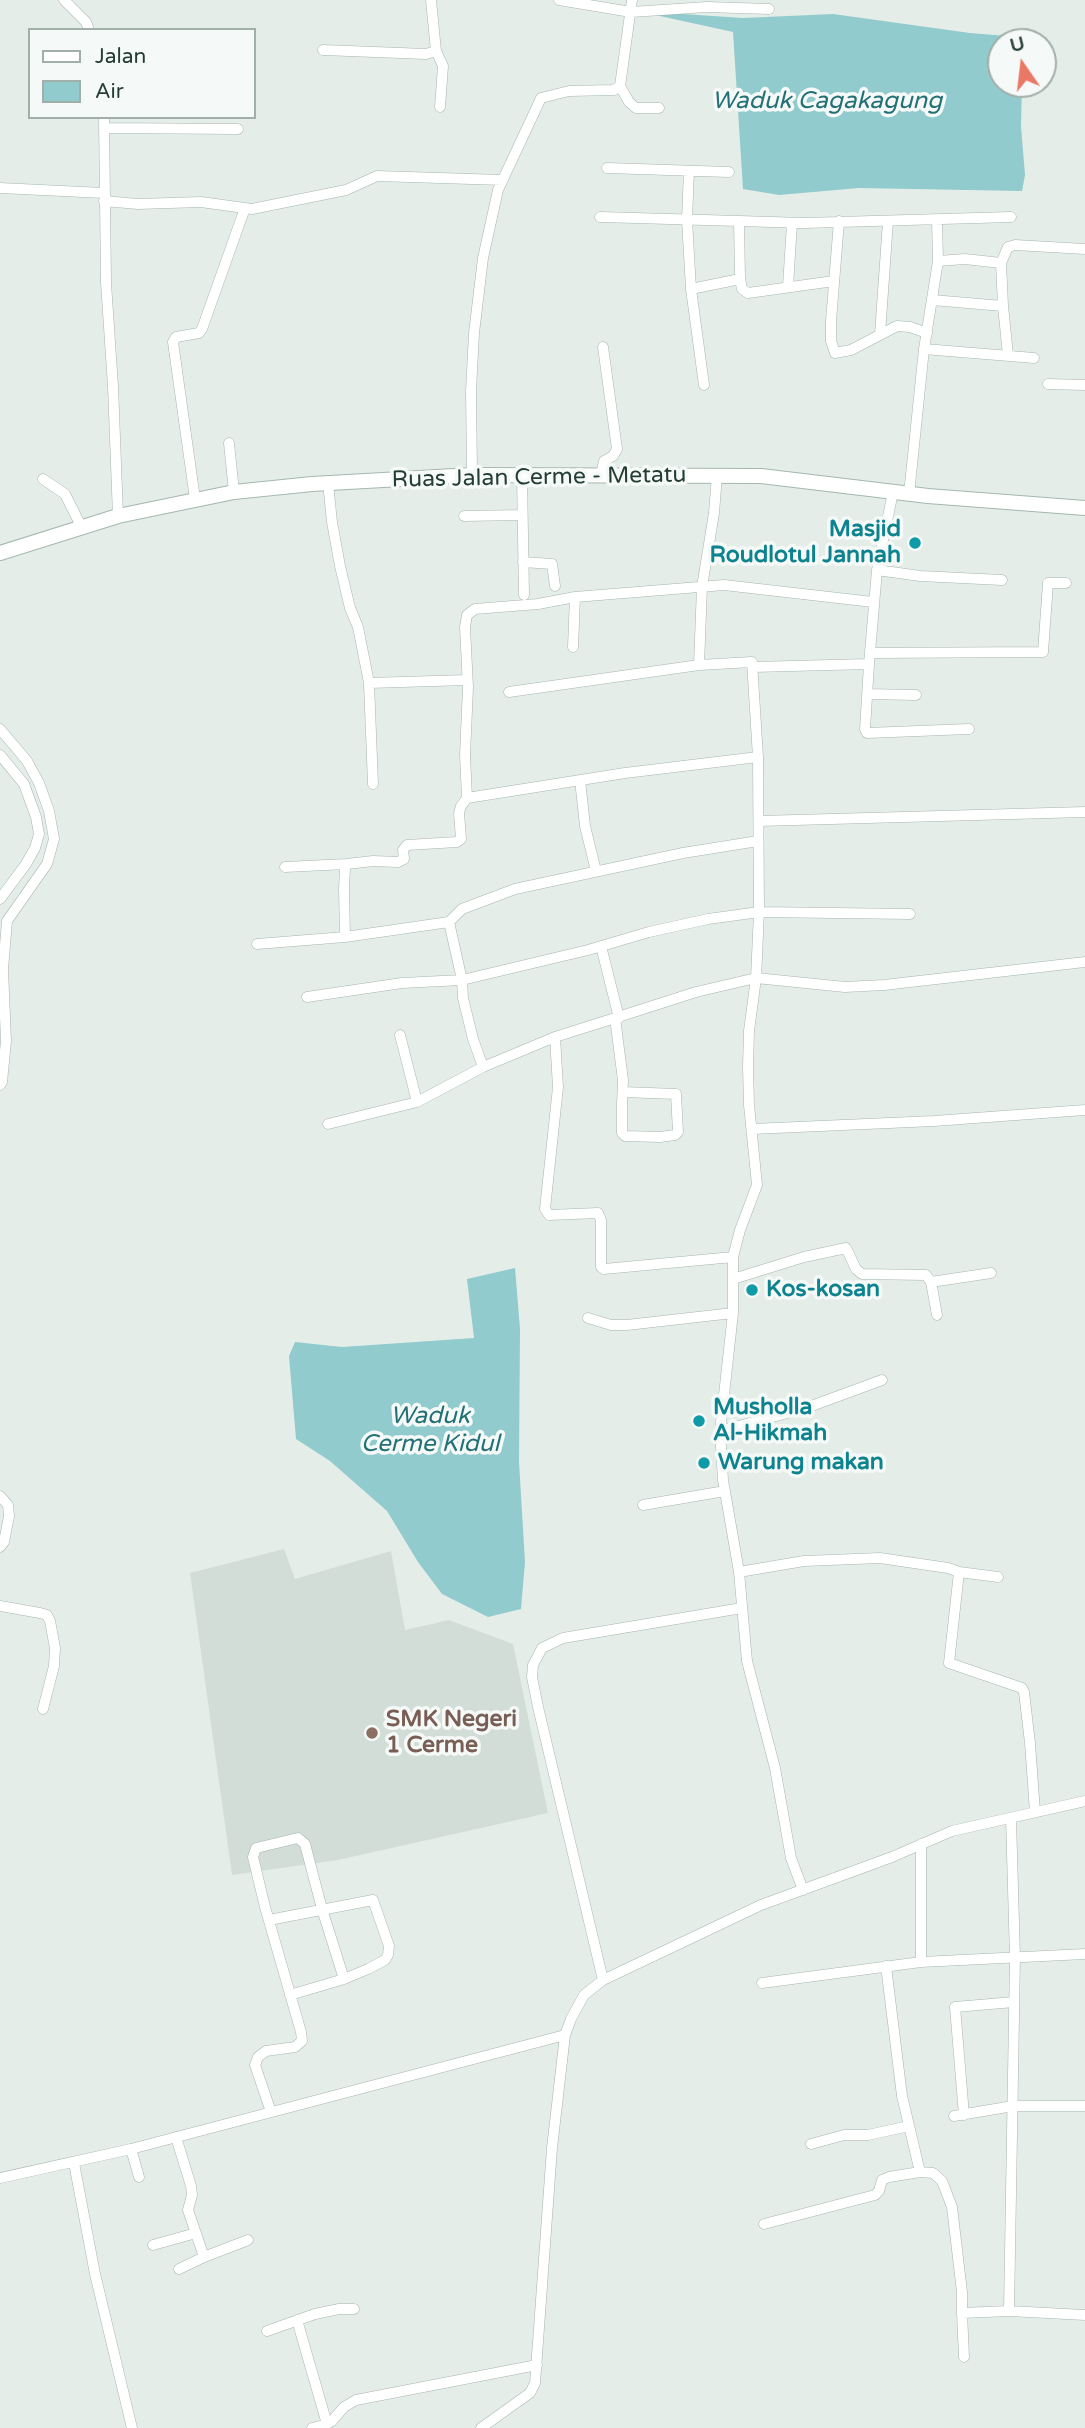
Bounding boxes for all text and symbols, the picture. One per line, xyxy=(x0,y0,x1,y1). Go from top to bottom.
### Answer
legend xyxy=(28,28,256,119)
north arrow xyxy=(987,28,1057,98)
text: U xyxy=(1008,32,1027,57)
text: Jalan xyxy=(95,44,146,69)
text: Air xyxy=(95,79,124,104)
water label: Waduk Cagakagung xyxy=(712,88,942,116)
street label: Ruas Jalan Cerme - Metatu xyxy=(391,462,687,494)
place label: Masjid Roudlotul Jannah xyxy=(709,516,901,570)
marker: Masjid Roudlotul Jannah xyxy=(907,535,923,551)
place label: Kos-kosan xyxy=(766,1276,880,1304)
marker: Kos-kosan xyxy=(744,1282,760,1298)
place label: Musholla Al-Hikmah xyxy=(713,1394,827,1448)
water label: Waduk Cerme Kidul xyxy=(361,1403,499,1459)
marker: Musholla Al-Hikmah xyxy=(691,1413,707,1429)
place label: Warung makan xyxy=(718,1449,884,1477)
marker: Warung makan xyxy=(696,1455,712,1471)
place label: SMK Negeri 1 Cerme xyxy=(386,1706,517,1760)
marker: SMK Negeri 1 Cerme xyxy=(364,1725,380,1741)

